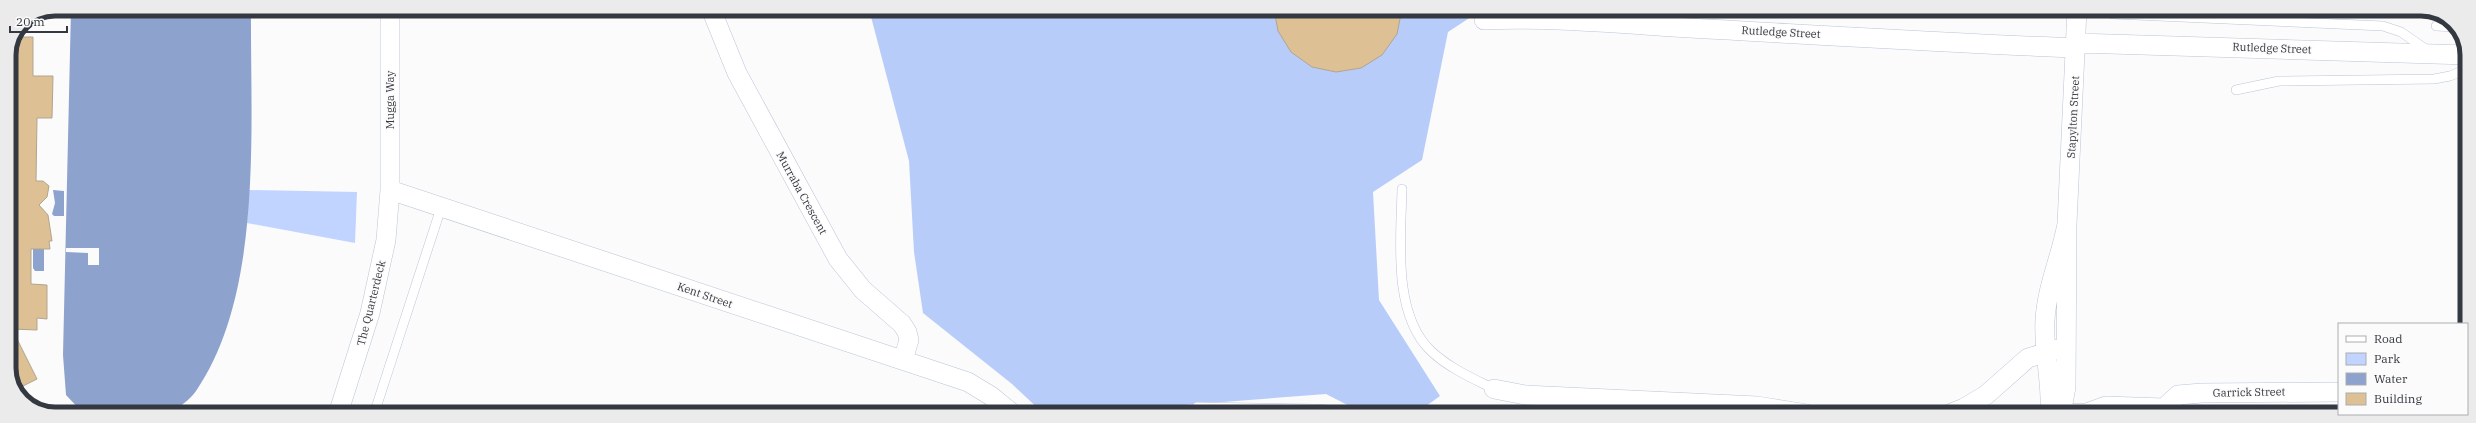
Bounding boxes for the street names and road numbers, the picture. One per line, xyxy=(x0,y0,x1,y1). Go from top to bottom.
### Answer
street label: Rutledge Street xyxy=(1741,23,1821,41)
street label: Rutledge Street xyxy=(2232,40,2312,56)
street label: Mugga Way xyxy=(383,71,397,129)
street label: Stapylton Street xyxy=(2064,75,2082,159)
street label: Murraba Crescent xyxy=(773,149,831,237)
street label: The Quarterdeck xyxy=(354,258,389,347)
street label: Kent Street xyxy=(675,279,735,311)
street label: Garrick Street xyxy=(2212,384,2286,400)

